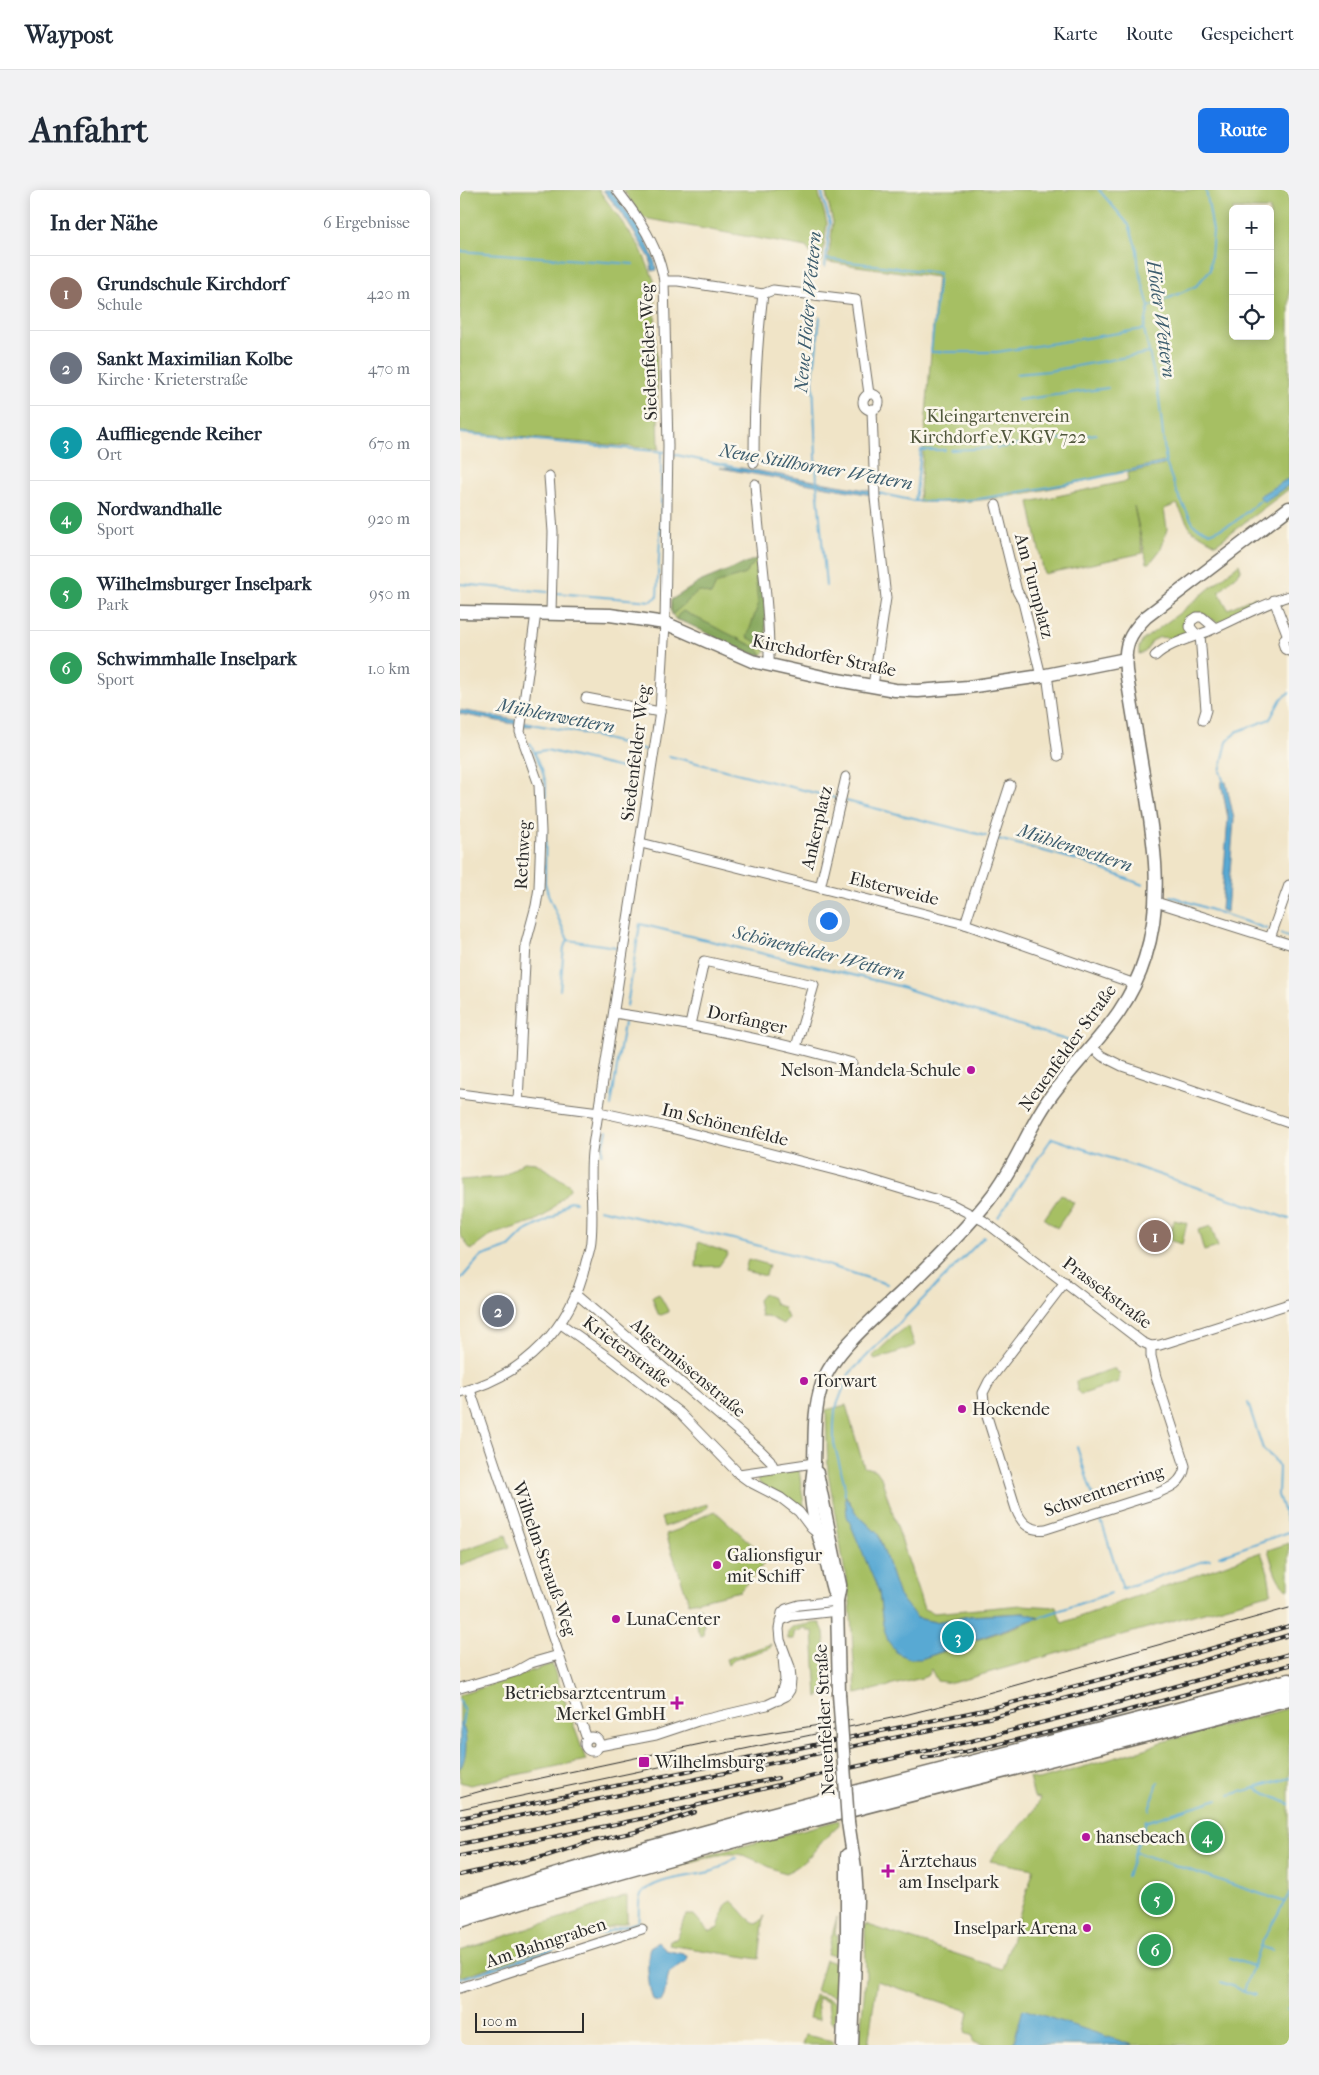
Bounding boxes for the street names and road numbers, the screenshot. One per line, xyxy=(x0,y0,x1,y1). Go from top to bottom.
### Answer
street label: Siedenfelder Weg xyxy=(636,283,662,421)
street label: Am Turnplatz xyxy=(1010,530,1058,641)
street label: Kirchdorfer Straße xyxy=(750,630,898,682)
street label: Siedenfelder Weg xyxy=(617,683,655,822)
street label: Ankerplatz xyxy=(797,784,837,873)
street label: Rethweg xyxy=(511,819,535,890)
street label: Elsterweide xyxy=(847,868,941,910)
street label: Neuenfelder Straße xyxy=(1015,980,1121,1116)
street label: Dorfanger xyxy=(705,1001,789,1039)
street label: Im Schönenfelde xyxy=(659,1099,791,1151)
street label: Prassekstraße xyxy=(1058,1253,1156,1333)
street label: Krieterstraße xyxy=(578,1312,676,1392)
street label: Algermissenstraße xyxy=(626,1313,750,1422)
street label: Schwentnerring xyxy=(1041,1461,1167,1521)
street label: Wilhelm-Strauß-Weg xyxy=(507,1478,581,1640)
street label: Neuenfelder Straße xyxy=(811,1644,839,1796)
street label: Am Bahngraben xyxy=(482,1913,609,1973)

